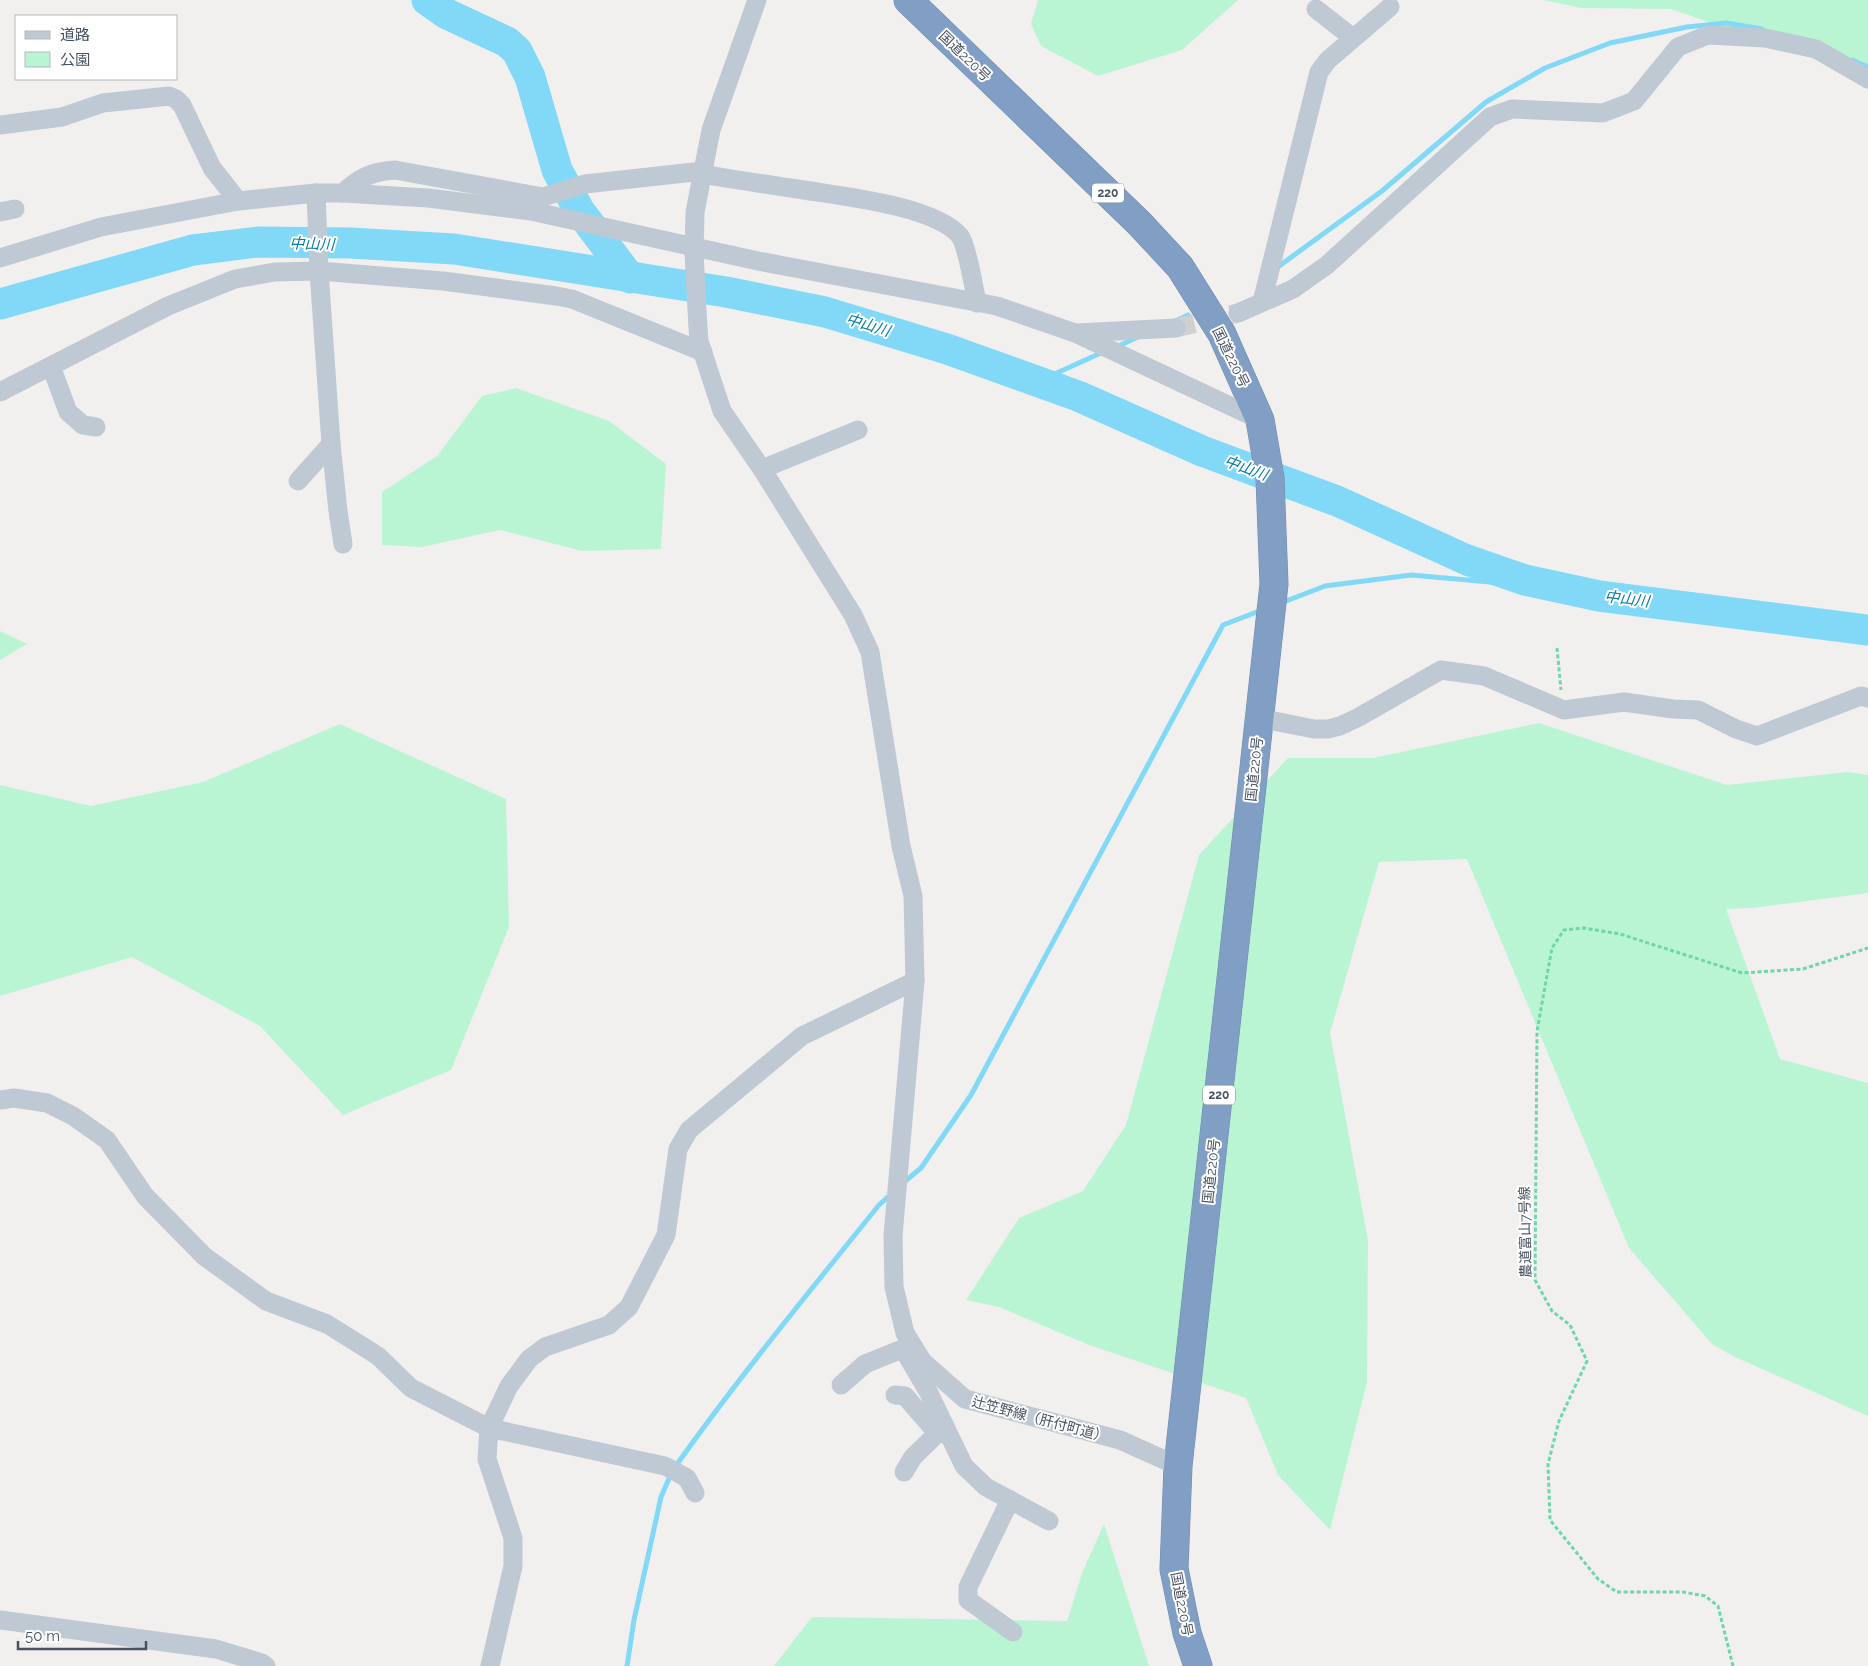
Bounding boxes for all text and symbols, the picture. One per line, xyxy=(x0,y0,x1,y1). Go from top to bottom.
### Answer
legend xyxy=(15,15,178,80)
text: 道路 xyxy=(60,26,90,44)
street label: 国道220号 xyxy=(936,28,994,84)
text: 公園 xyxy=(60,51,90,69)
road number: 220 xyxy=(1092,184,1124,202)
water label: 中山川 xyxy=(289,234,337,254)
water label: 中山川 xyxy=(844,310,894,341)
street label: 国道220号 xyxy=(1210,324,1252,390)
water label: 中山川 xyxy=(1222,452,1272,485)
water label: 中山川 xyxy=(1604,587,1652,611)
street label: 国道220号 xyxy=(1243,736,1265,802)
road number: 220 xyxy=(1203,1086,1235,1104)
street label: 国道220号 xyxy=(1200,1138,1222,1204)
street label: 農道富山7号線 xyxy=(1516,1186,1534,1278)
street label: 辻笠野線（肝付町道） xyxy=(970,1393,1110,1445)
street label: 国道220号 xyxy=(1168,1570,1196,1638)
scale bar xyxy=(18,1618,145,1650)
text: 50 m xyxy=(25,1627,60,1645)

